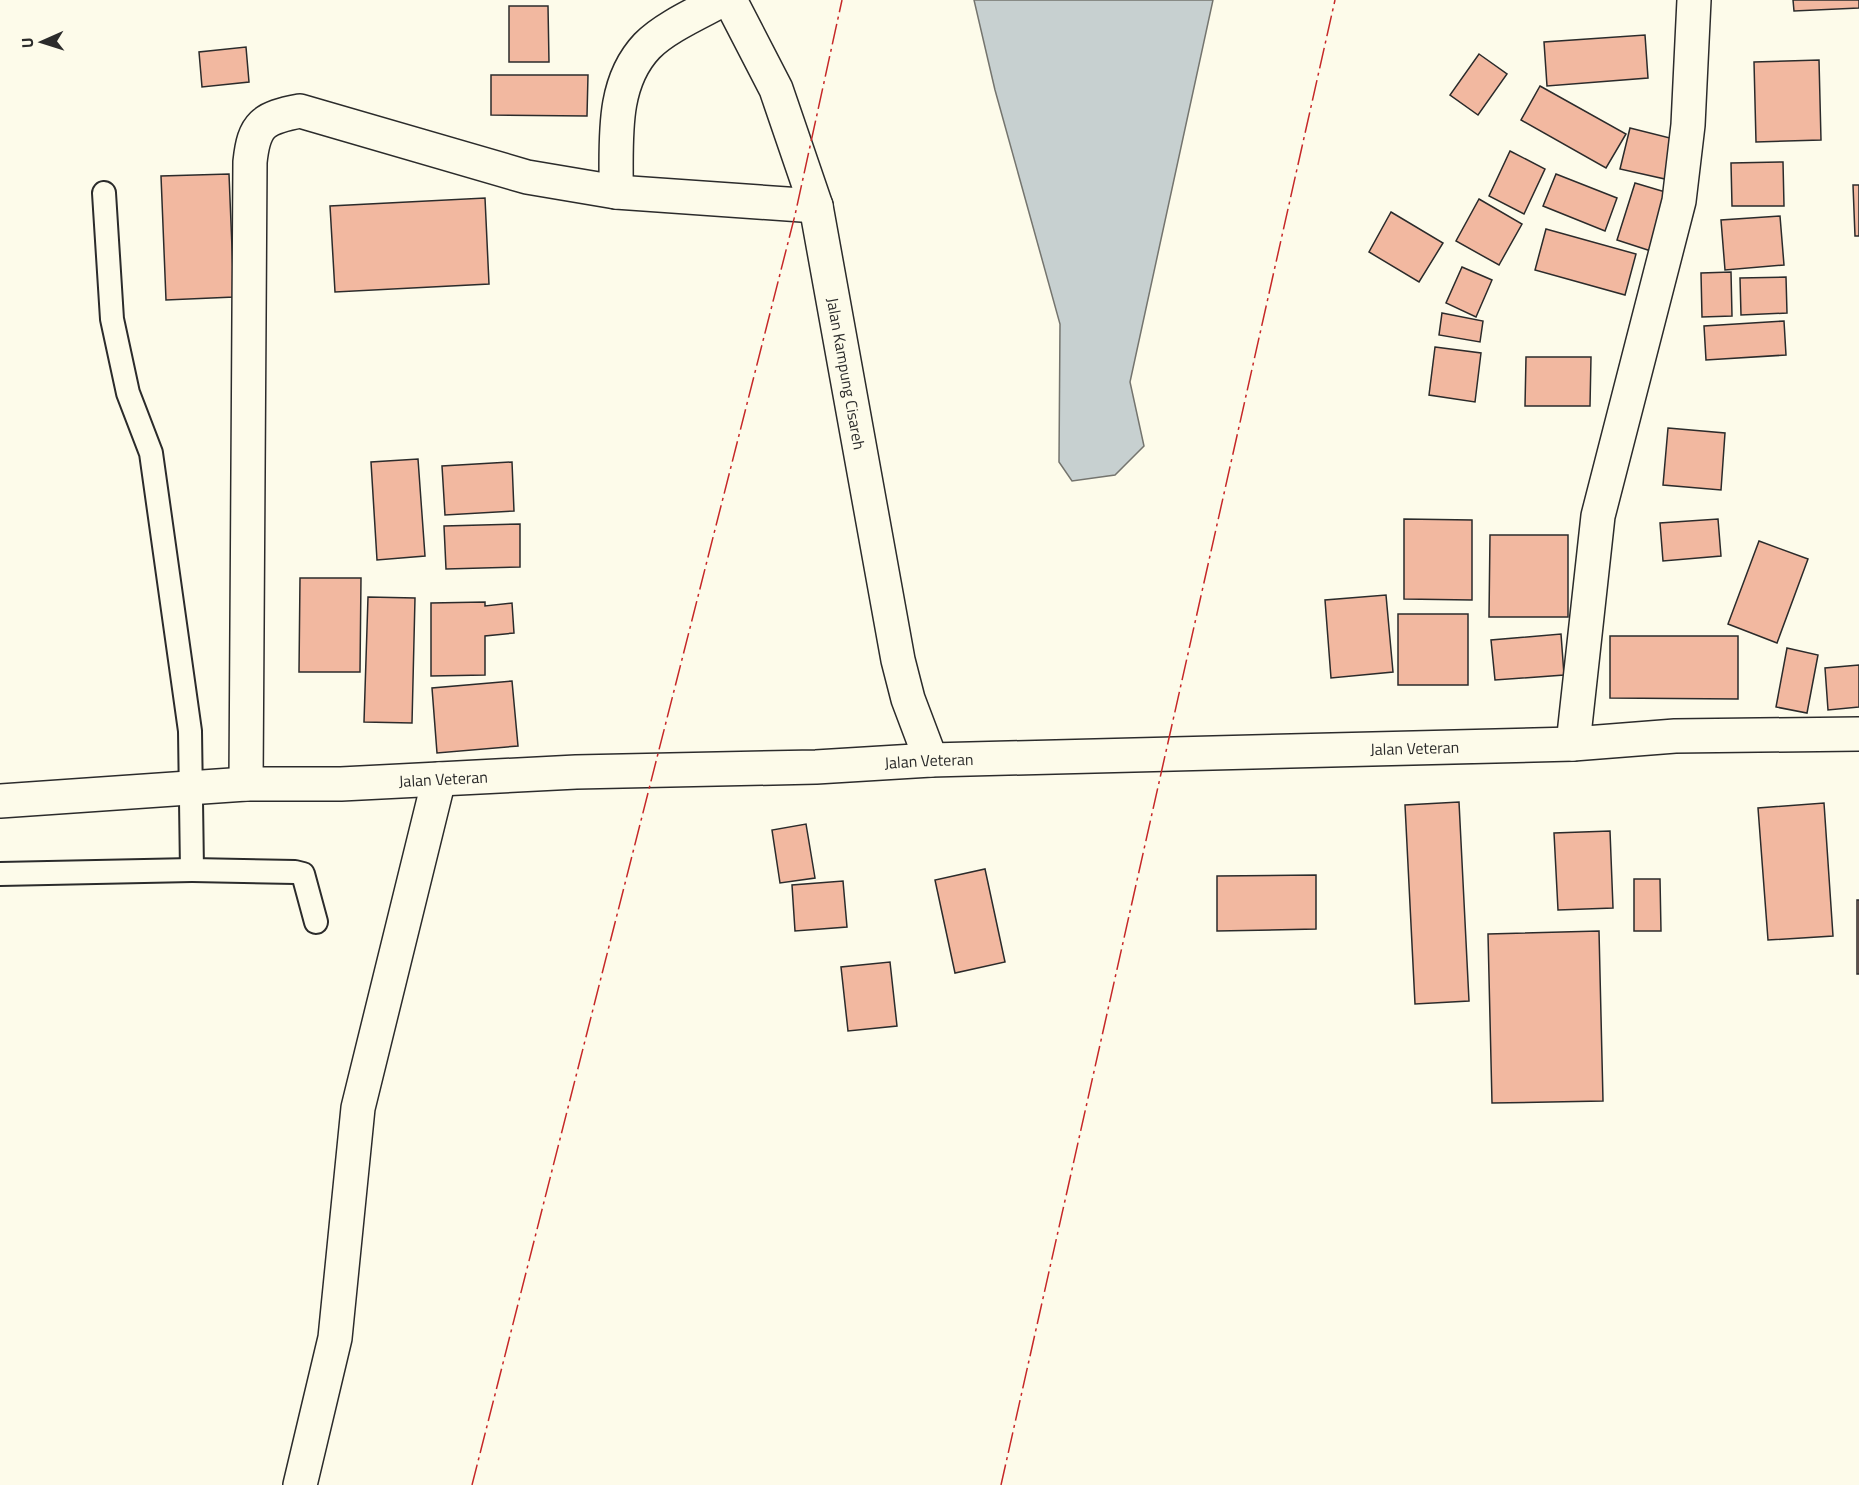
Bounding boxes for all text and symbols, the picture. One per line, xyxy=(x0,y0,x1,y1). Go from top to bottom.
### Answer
north arrow xyxy=(12,12,72,72)
text: U xyxy=(15,37,39,49)
street label: Jalan Kampung Cisareh xyxy=(821,295,872,451)
street label: Jalan Veteran xyxy=(1370,735,1460,761)
street label: Jalan Veteran xyxy=(884,747,974,775)
street label: Jalan Veteran xyxy=(398,765,488,793)

